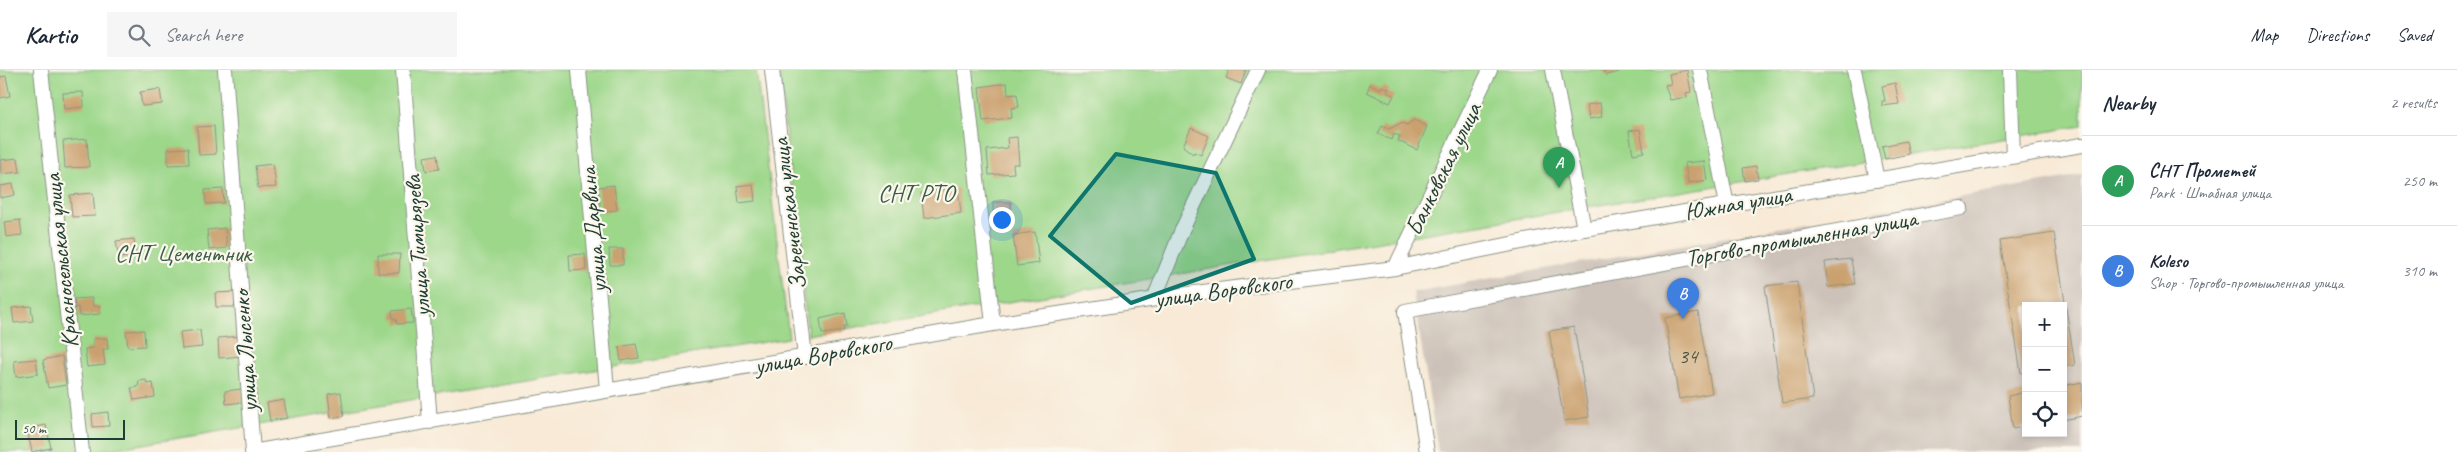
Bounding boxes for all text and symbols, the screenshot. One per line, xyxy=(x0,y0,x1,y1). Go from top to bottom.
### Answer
search box xyxy=(107,12,457,57)
text: Kartio xyxy=(25,20,77,50)
icon: search xyxy=(125,21,153,49)
text: Search here xyxy=(165,23,242,47)
text: Map xyxy=(2251,24,2278,46)
text: Directions xyxy=(2306,24,2369,46)
text: Saved xyxy=(2397,24,2432,46)
text: Nearby xyxy=(2102,90,2155,116)
text: 2 results xyxy=(2390,93,2437,113)
street label: Банковская улица xyxy=(1398,97,1489,240)
street label: Зареченская улица xyxy=(765,135,813,291)
pin: A xyxy=(1543,147,1575,188)
text: СНТ Прометей xyxy=(2149,159,2255,183)
street label: улица Дарвина xyxy=(572,164,614,296)
street label: Красносельская улица xyxy=(37,171,85,350)
text: A xyxy=(2114,171,2122,191)
text: 250 m xyxy=(2403,171,2437,191)
street label: улица Тимирязева xyxy=(397,173,437,320)
park label: СНТ РТО xyxy=(878,178,957,208)
street label: Южная улица xyxy=(1682,179,1795,227)
text: Park · Штабная улица xyxy=(2149,183,2271,203)
street label: Торгово-промышленная улица xyxy=(1683,202,1921,273)
your location xyxy=(989,207,1015,233)
park label: СНТ Цементник xyxy=(115,238,253,268)
text: Koleso xyxy=(2149,249,2188,273)
text: B xyxy=(2114,261,2122,281)
text: 310 m xyxy=(2403,261,2437,281)
street label: улица Воровского xyxy=(1150,265,1295,315)
text: Shop · Торгово-промышленная улица xyxy=(2149,273,2343,293)
pin: B xyxy=(1667,278,1699,319)
street label: улица Лысенко xyxy=(226,286,264,415)
map controls xyxy=(2022,302,2067,437)
button: + xyxy=(2022,302,2067,347)
street label: улица Воровского xyxy=(750,327,895,381)
house number: 34 xyxy=(1679,343,1700,369)
button: − xyxy=(2022,347,2067,392)
button: locate xyxy=(2022,392,2067,437)
scale bar xyxy=(15,417,125,440)
text: 50 m xyxy=(22,420,46,437)

